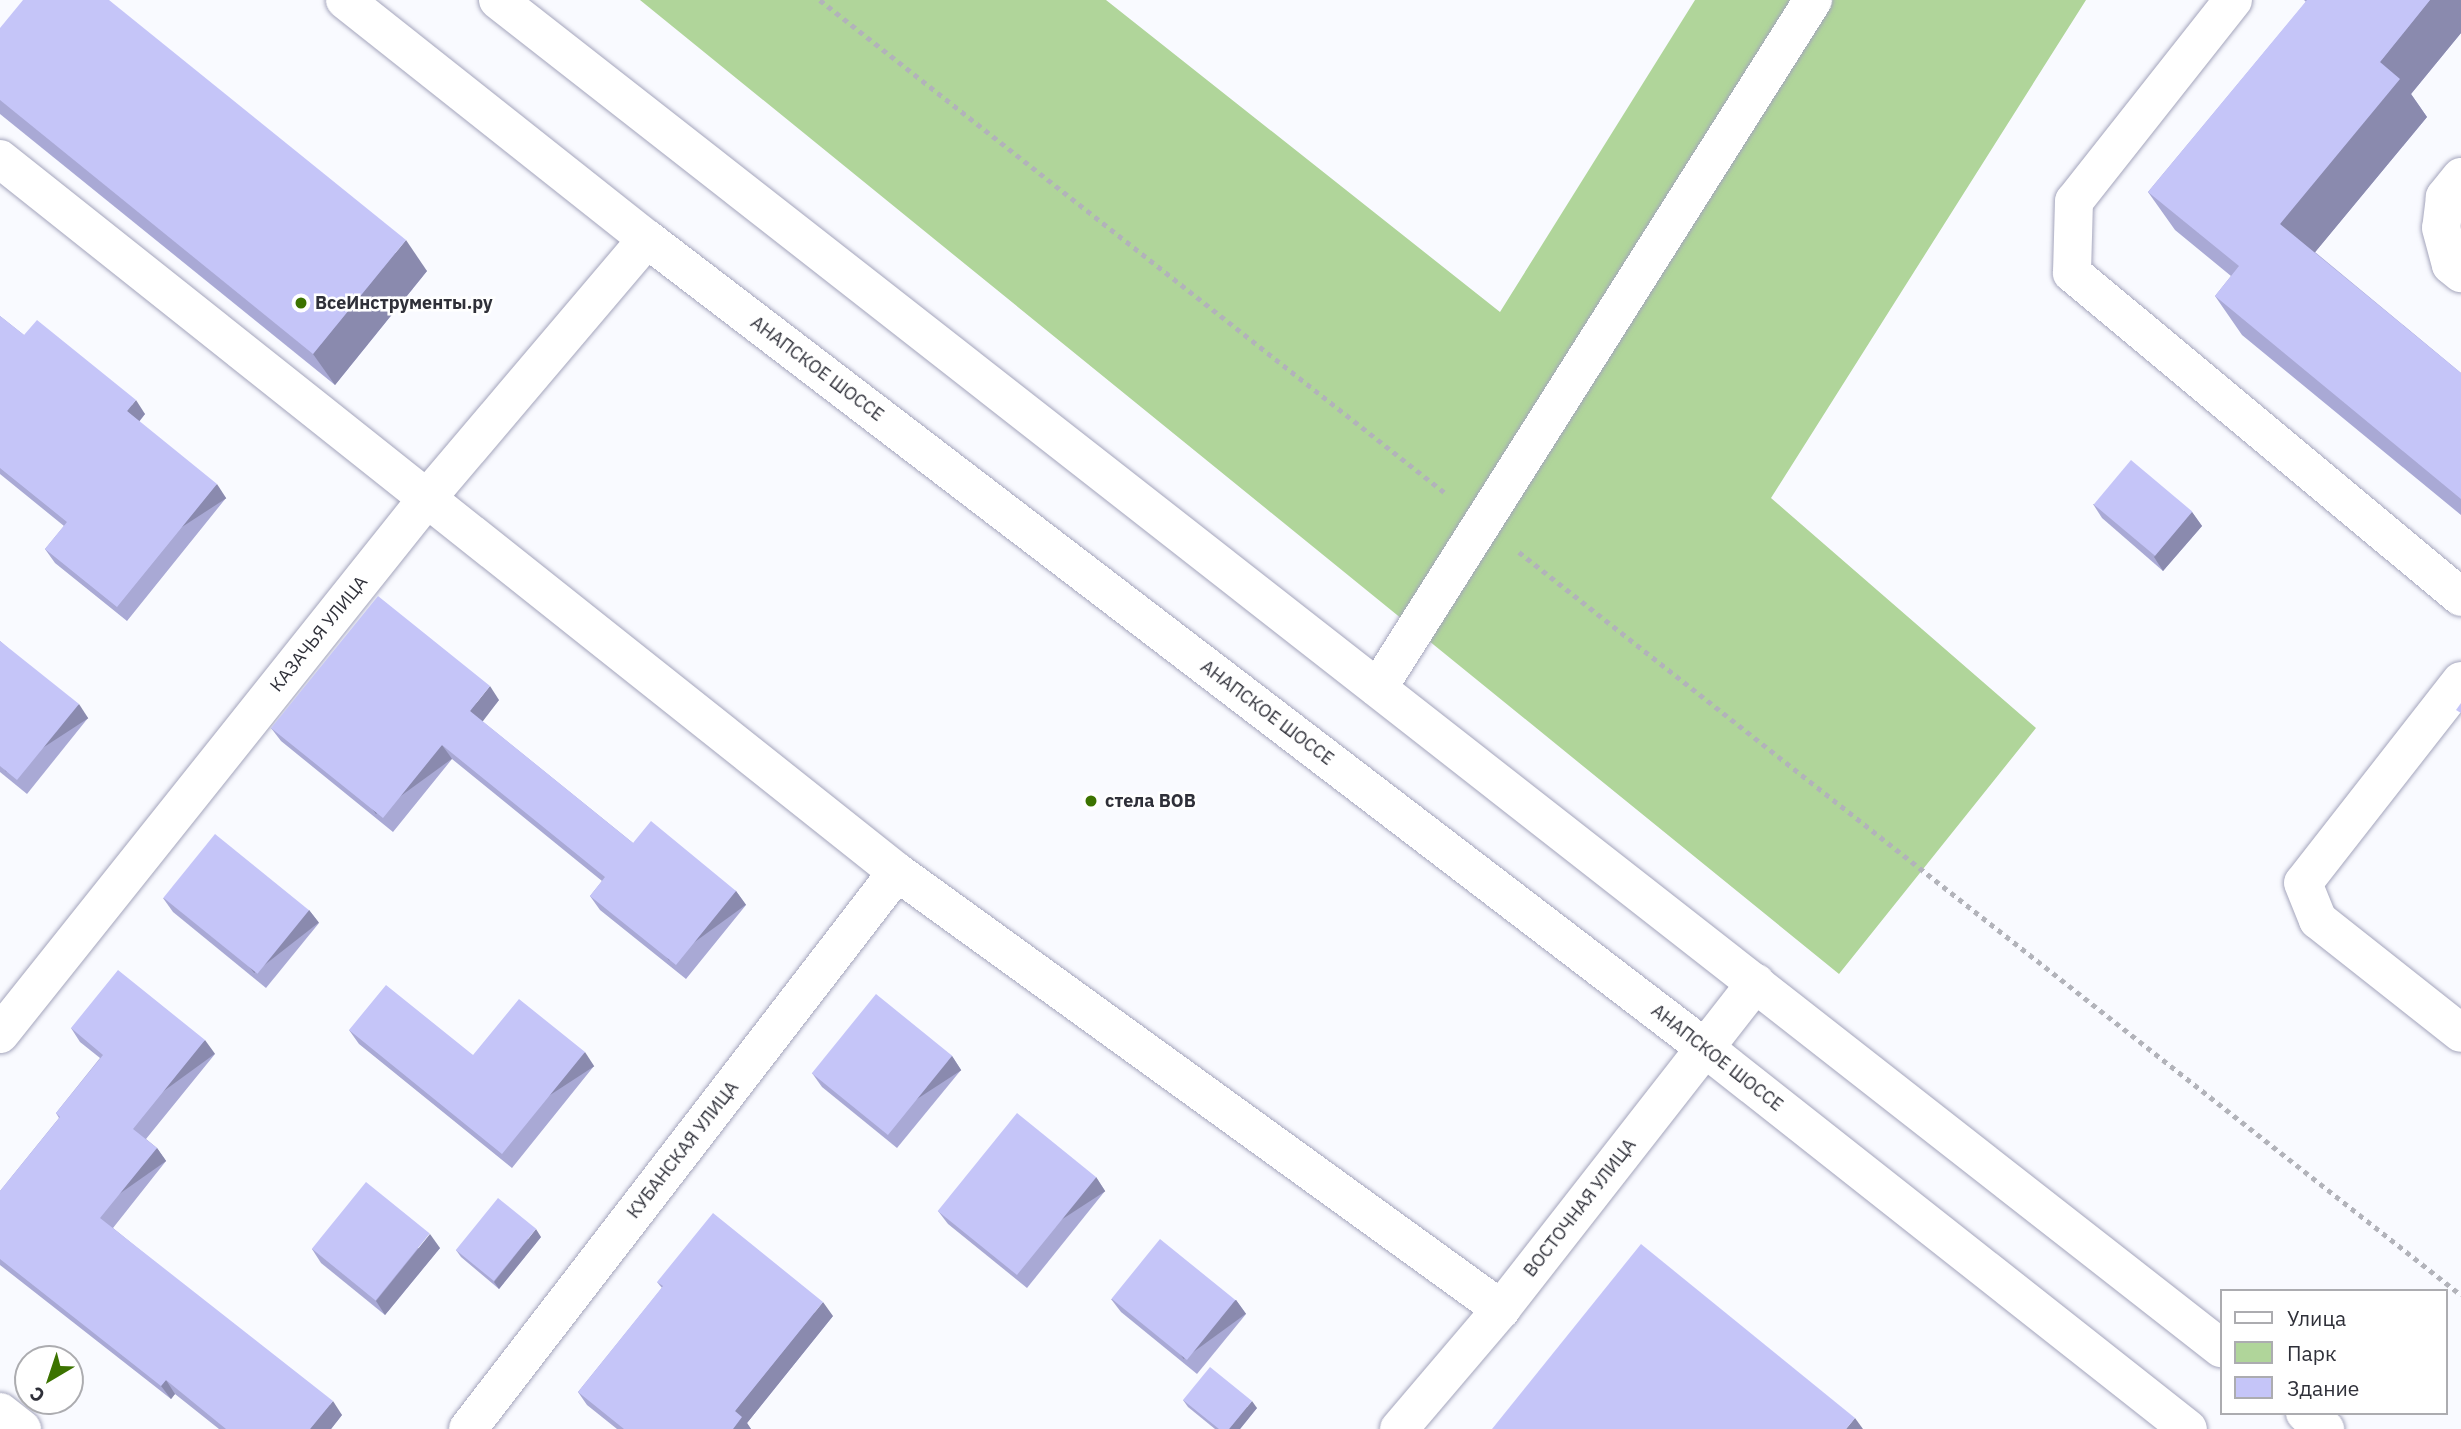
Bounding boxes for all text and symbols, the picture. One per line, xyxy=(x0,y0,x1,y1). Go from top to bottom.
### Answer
place label: ВсеИнструменты.ру xyxy=(315,292,493,314)
marker: ВсеИнструменты.ру xyxy=(293,295,309,311)
street label: АНАПСКОЕ ШОССЕ xyxy=(746,312,888,426)
street label: КАЗАЧЬЯ УЛИЦА xyxy=(266,572,372,696)
street label: АНАПСКОЕ ШОССЕ xyxy=(1196,656,1338,770)
place label: стела ВОВ xyxy=(1105,790,1196,812)
marker: стела ВОВ xyxy=(1083,793,1099,809)
street label: АНАПСКОЕ ШОССЕ xyxy=(1647,1000,1787,1116)
street label: КУБАНСКАЯ УЛИЦА xyxy=(623,1077,743,1223)
street label: ВОСТОЧНАЯ УЛИЦА xyxy=(1519,1135,1641,1281)
legend xyxy=(2220,1289,2447,1415)
text: Улица xyxy=(2287,1304,2346,1332)
text: Парк xyxy=(2287,1339,2337,1367)
north arrow xyxy=(14,1345,84,1415)
text: Здание xyxy=(2287,1374,2359,1402)
text: С xyxy=(25,1382,49,1408)

